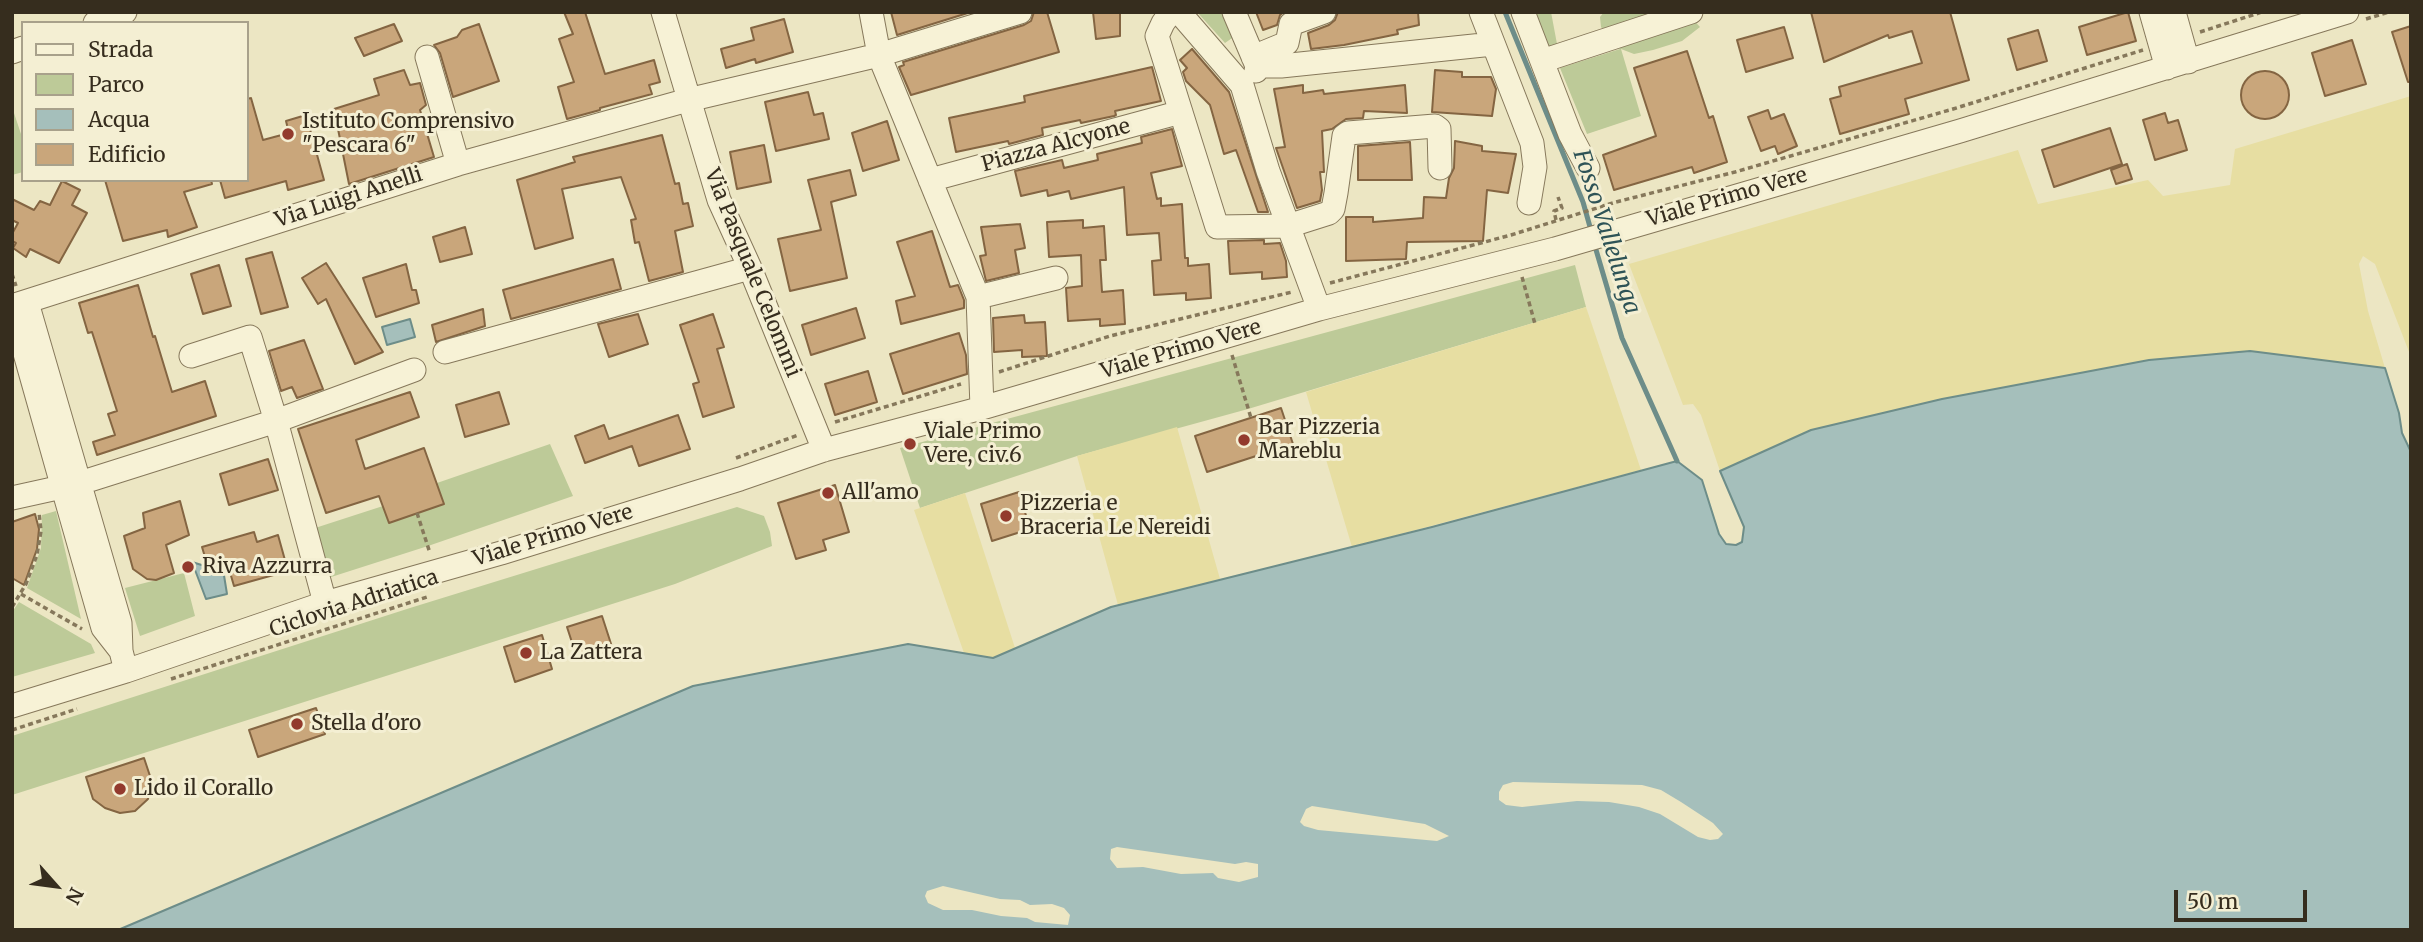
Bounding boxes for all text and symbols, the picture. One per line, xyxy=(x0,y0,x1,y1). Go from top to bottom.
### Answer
legend xyxy=(21,21,248,182)
text: Strada xyxy=(88,36,153,63)
text: Parco xyxy=(88,71,144,98)
text: Acqua xyxy=(88,106,150,133)
place label: Istituto Comprensivo "Pescara 6" xyxy=(302,109,514,159)
street label: Piazza Alcyone xyxy=(979,114,1133,178)
marker: Istituto Comprensivo "Pescara 6" xyxy=(280,126,296,142)
text: Edificio xyxy=(88,141,165,168)
water label: Fosso Vallelunga xyxy=(1566,146,1646,318)
street label: Via Luigi Anelli xyxy=(272,162,426,234)
street label: Viale Primo Vere xyxy=(1644,163,1810,233)
street label: Via Pasquale Celommi xyxy=(699,165,805,381)
street label: Viale Primo Vere xyxy=(1098,315,1264,385)
place label: Bar Pizzeria Mareblu xyxy=(1258,415,1380,465)
place label: Viale Primo Vere, civ.6 xyxy=(924,419,1041,469)
marker: Bar Pizzeria Mareblu xyxy=(1236,432,1252,448)
marker: Viale Primo Vere, civ.6 xyxy=(902,436,918,452)
place label: All'amo xyxy=(842,480,919,506)
marker: All'amo xyxy=(820,485,836,501)
place label: Pizzeria e Braceria Le Nereidi xyxy=(1020,491,1211,541)
street label: Viale Primo Vere xyxy=(470,500,636,572)
marker: Pizzeria e Braceria Le Nereidi xyxy=(998,508,1014,524)
place label: Riva Azzurra xyxy=(202,554,332,580)
marker: Riva Azzurra xyxy=(180,559,196,575)
street label: Ciclovia Adriatica xyxy=(266,565,442,643)
place label: La Zattera xyxy=(540,640,642,666)
marker: La Zattera xyxy=(518,645,534,661)
place label: Stella d'oro xyxy=(311,711,421,737)
marker: Stella d'oro xyxy=(289,716,305,732)
place label: Lido il Corallo xyxy=(134,776,273,802)
marker: Lido il Corallo xyxy=(112,781,128,797)
north arrow xyxy=(21,851,91,921)
scale bar xyxy=(2178,876,2311,920)
text: N xyxy=(60,884,89,908)
text: 50 m xyxy=(2187,888,2238,915)

